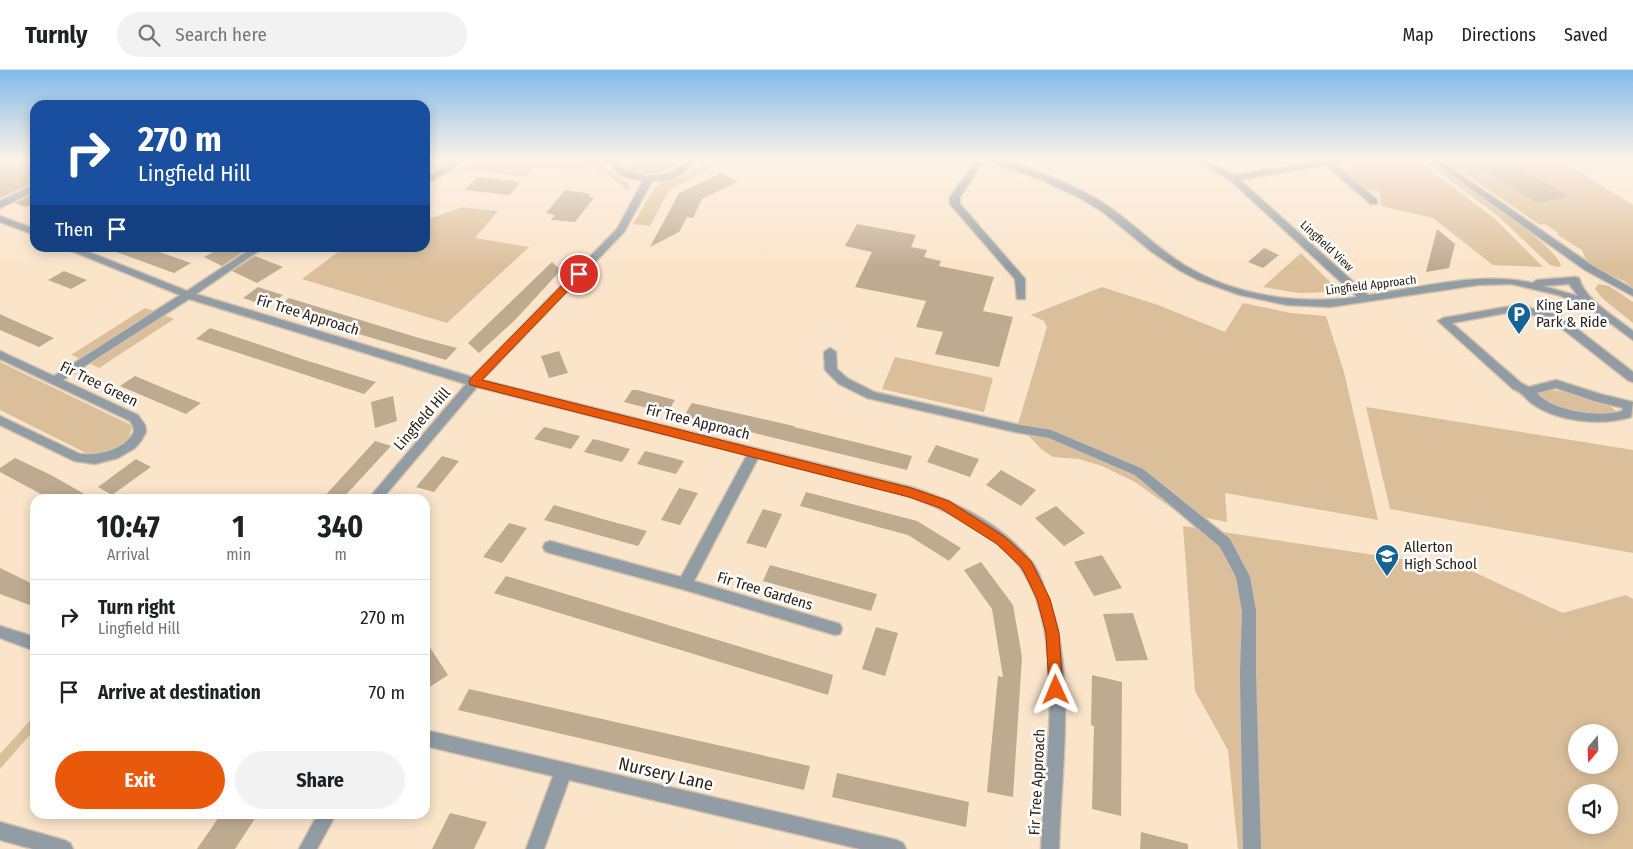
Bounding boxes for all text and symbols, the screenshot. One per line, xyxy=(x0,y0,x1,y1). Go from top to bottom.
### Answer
search box xyxy=(117,12,467,57)
text: Turnly xyxy=(25,21,87,49)
icon: search xyxy=(135,21,163,49)
text: Search here xyxy=(175,23,267,46)
text: Map xyxy=(1402,24,1434,46)
text: Directions xyxy=(1462,24,1536,46)
text: Saved xyxy=(1564,24,1608,46)
text: 270 m xyxy=(138,118,222,160)
icon: right xyxy=(55,120,120,185)
text: Lingfield Hill xyxy=(138,160,251,187)
icon: arrive xyxy=(103,215,131,243)
text: Then xyxy=(55,218,93,241)
street label: Lingfield View xyxy=(1297,218,1357,274)
pin xyxy=(558,253,600,295)
icon: arrive xyxy=(565,260,593,288)
street label: Lingfield Approach xyxy=(1325,272,1417,298)
street label: Fir Tree Approach xyxy=(254,291,362,339)
place label: King Lane Park & Ride xyxy=(1536,296,1607,331)
parking icon: King Lane Park & Ride xyxy=(1506,301,1532,335)
street label: Fir Tree Green xyxy=(57,357,141,411)
street label: Lingfield Hill xyxy=(390,384,454,454)
street label: Fir Tree Approach xyxy=(644,400,752,444)
text: 10:47 xyxy=(96,509,160,545)
text: 1 xyxy=(232,509,245,545)
text: 340 xyxy=(318,509,364,545)
place label: Allerton High School xyxy=(1404,538,1477,573)
school or university icon: Allerton High School xyxy=(1374,543,1400,577)
text: Arrival xyxy=(107,545,149,564)
text: min xyxy=(226,545,251,564)
text: m xyxy=(334,545,347,564)
street label: Fir Tree Gardens xyxy=(715,568,815,614)
text: Turn right xyxy=(98,596,175,619)
icon: right xyxy=(55,603,83,631)
text: 270 m xyxy=(360,606,405,629)
text: Lingfield Hill xyxy=(98,619,180,638)
position arrow xyxy=(1029,663,1081,715)
icon: arrive xyxy=(55,678,83,706)
text: Arrive at destination xyxy=(98,681,261,704)
text: 70 m xyxy=(369,681,405,704)
north arrow xyxy=(1568,724,1618,774)
map controls xyxy=(1568,724,1618,834)
street label: Fir Tree Approach xyxy=(1025,728,1049,836)
button: Exit xyxy=(55,751,225,809)
button: Share xyxy=(235,751,405,809)
street label: Nursery Lane xyxy=(616,752,716,796)
button: sound xyxy=(1568,784,1618,834)

